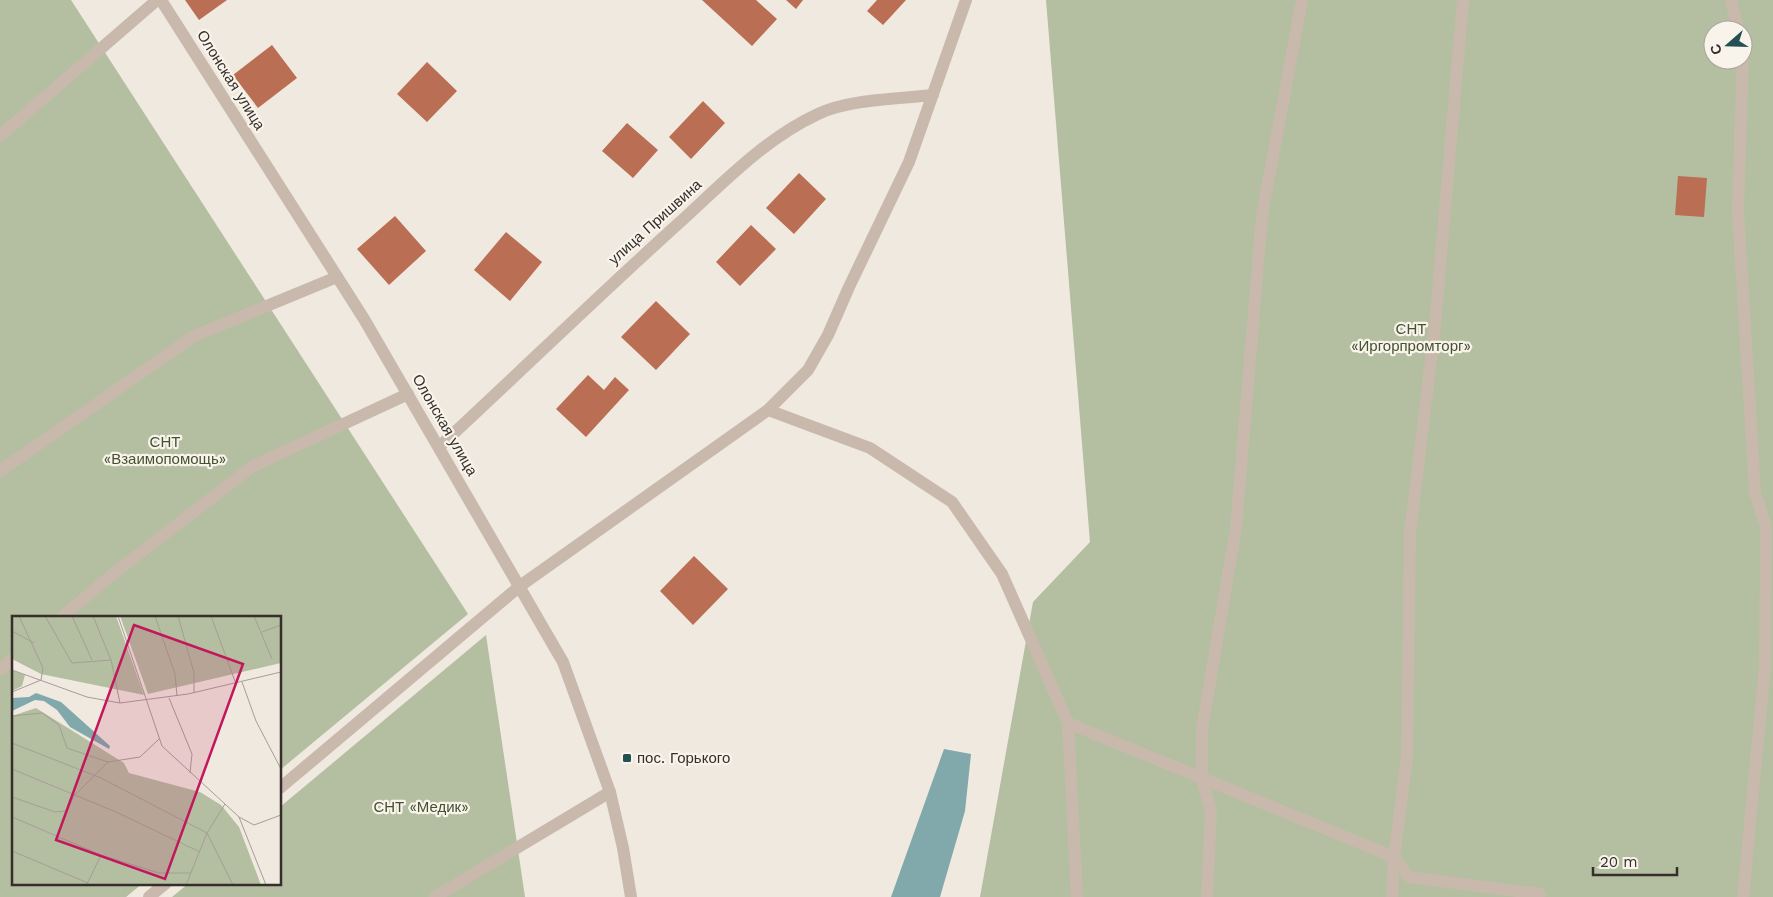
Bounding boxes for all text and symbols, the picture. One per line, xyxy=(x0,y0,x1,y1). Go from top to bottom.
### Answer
north arrow xyxy=(1703,20,1753,70)
street label: Олонская улица xyxy=(193,27,269,134)
text: С xyxy=(1707,42,1725,57)
street label: улица Пришвина xyxy=(605,175,706,268)
park label: СНТ «Иргорпромторг» xyxy=(1351,320,1471,355)
street label: Олонская улица xyxy=(409,371,482,480)
park label: СНТ «Взаимопомощь» xyxy=(104,433,226,468)
inset map xyxy=(12,616,281,884)
place label: пос. Горького xyxy=(637,749,730,767)
marker: пос. Горького xyxy=(621,752,633,764)
park label: СНТ «Медик» xyxy=(373,798,469,816)
scale bar xyxy=(1593,844,1677,876)
text: 20 m xyxy=(1600,853,1638,871)

